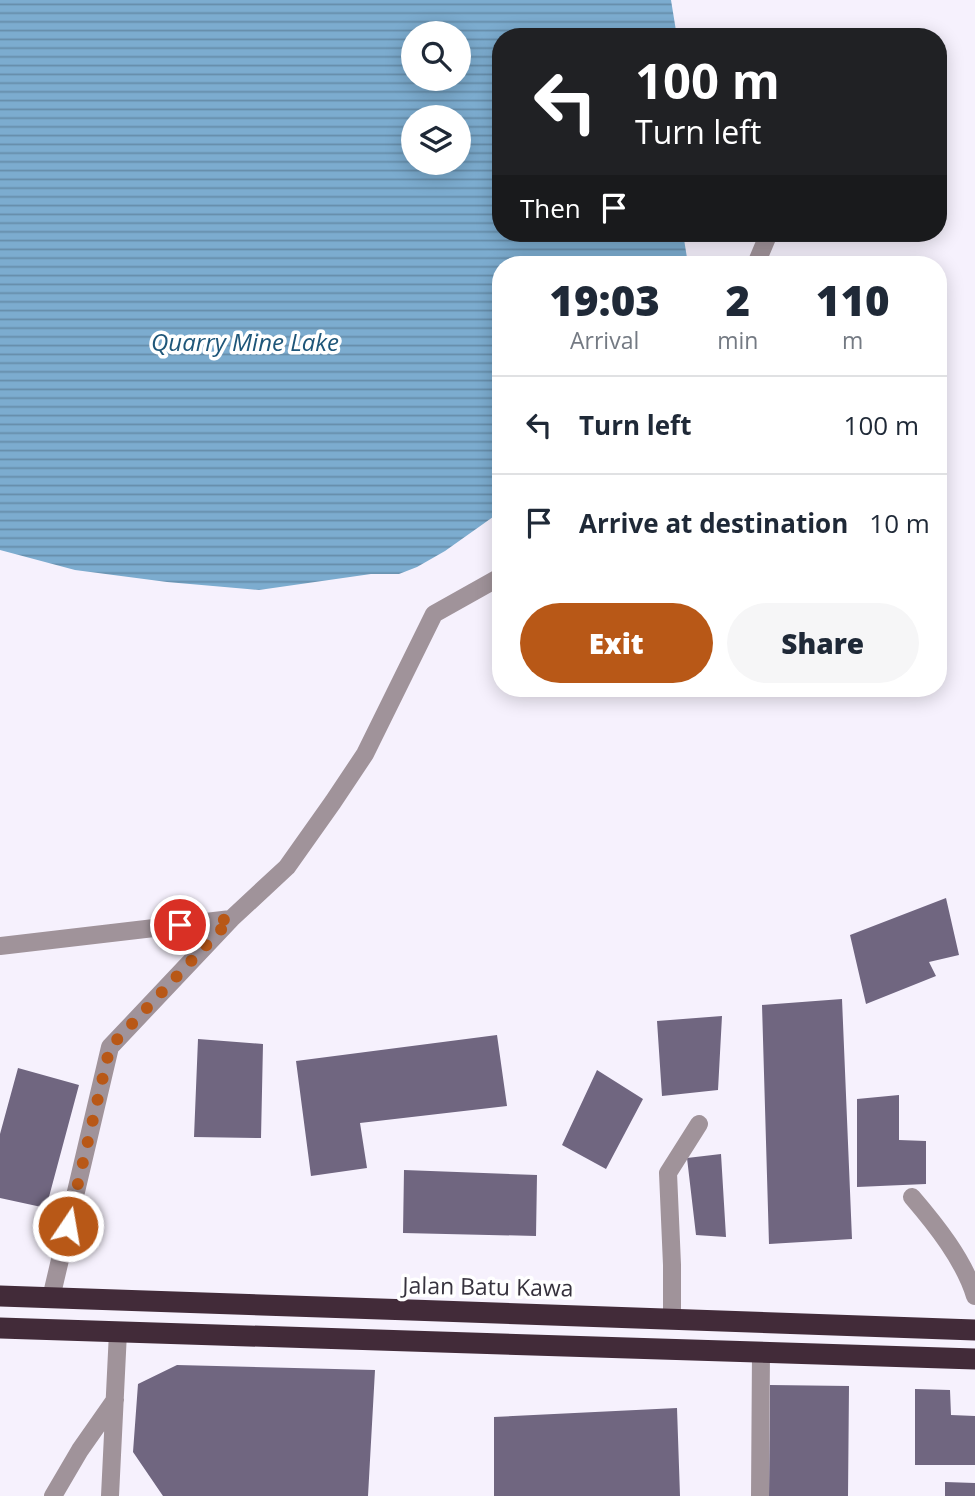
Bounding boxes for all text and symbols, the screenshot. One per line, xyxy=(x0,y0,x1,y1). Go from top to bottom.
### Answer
map controls xyxy=(401,21,471,175)
button: search xyxy=(401,21,471,91)
text: 100 m xyxy=(635,47,780,113)
icon: left xyxy=(520,56,611,147)
button: layers xyxy=(401,105,471,175)
text: Turn left xyxy=(635,110,761,153)
icon: arrive xyxy=(595,189,633,227)
text: Then xyxy=(520,190,581,226)
text: 19:03 xyxy=(549,271,660,328)
text: 2 xyxy=(726,271,750,328)
text: 110 xyxy=(816,271,890,328)
text: Arrival xyxy=(570,324,639,356)
text: min xyxy=(717,324,758,356)
text: m xyxy=(842,324,863,356)
water label: Quarry Mine Lake xyxy=(151,325,339,358)
icon: left xyxy=(520,406,558,444)
text: Turn left xyxy=(579,407,691,443)
text: 100 m xyxy=(844,407,919,443)
icon: arrive xyxy=(520,504,558,542)
text: Arrive at destination xyxy=(579,505,848,541)
text: 10 m xyxy=(869,505,930,541)
button: Exit xyxy=(520,603,713,683)
button: Share xyxy=(727,603,919,683)
pin xyxy=(150,895,210,955)
icon: arrive xyxy=(161,906,199,944)
position arrow xyxy=(31,1189,105,1263)
street label: Jalan Batu Kawa xyxy=(400,1268,574,1303)

